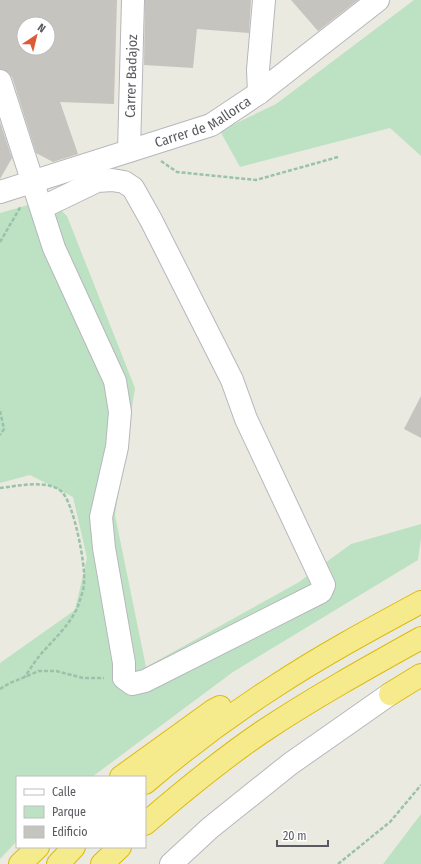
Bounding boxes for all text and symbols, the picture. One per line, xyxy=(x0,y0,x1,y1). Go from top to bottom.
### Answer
north arrow xyxy=(16,16,56,56)
text: N xyxy=(35,21,48,35)
street label: Carrer Badajoz xyxy=(122,34,141,118)
street label: Carrer de Mallorca xyxy=(153,93,254,151)
legend xyxy=(16,776,146,848)
text: Calle xyxy=(52,785,76,799)
text: Parque xyxy=(52,805,86,819)
scale bar xyxy=(277,822,328,848)
text: Edificio xyxy=(52,825,88,839)
text: 20 m xyxy=(283,829,307,843)

